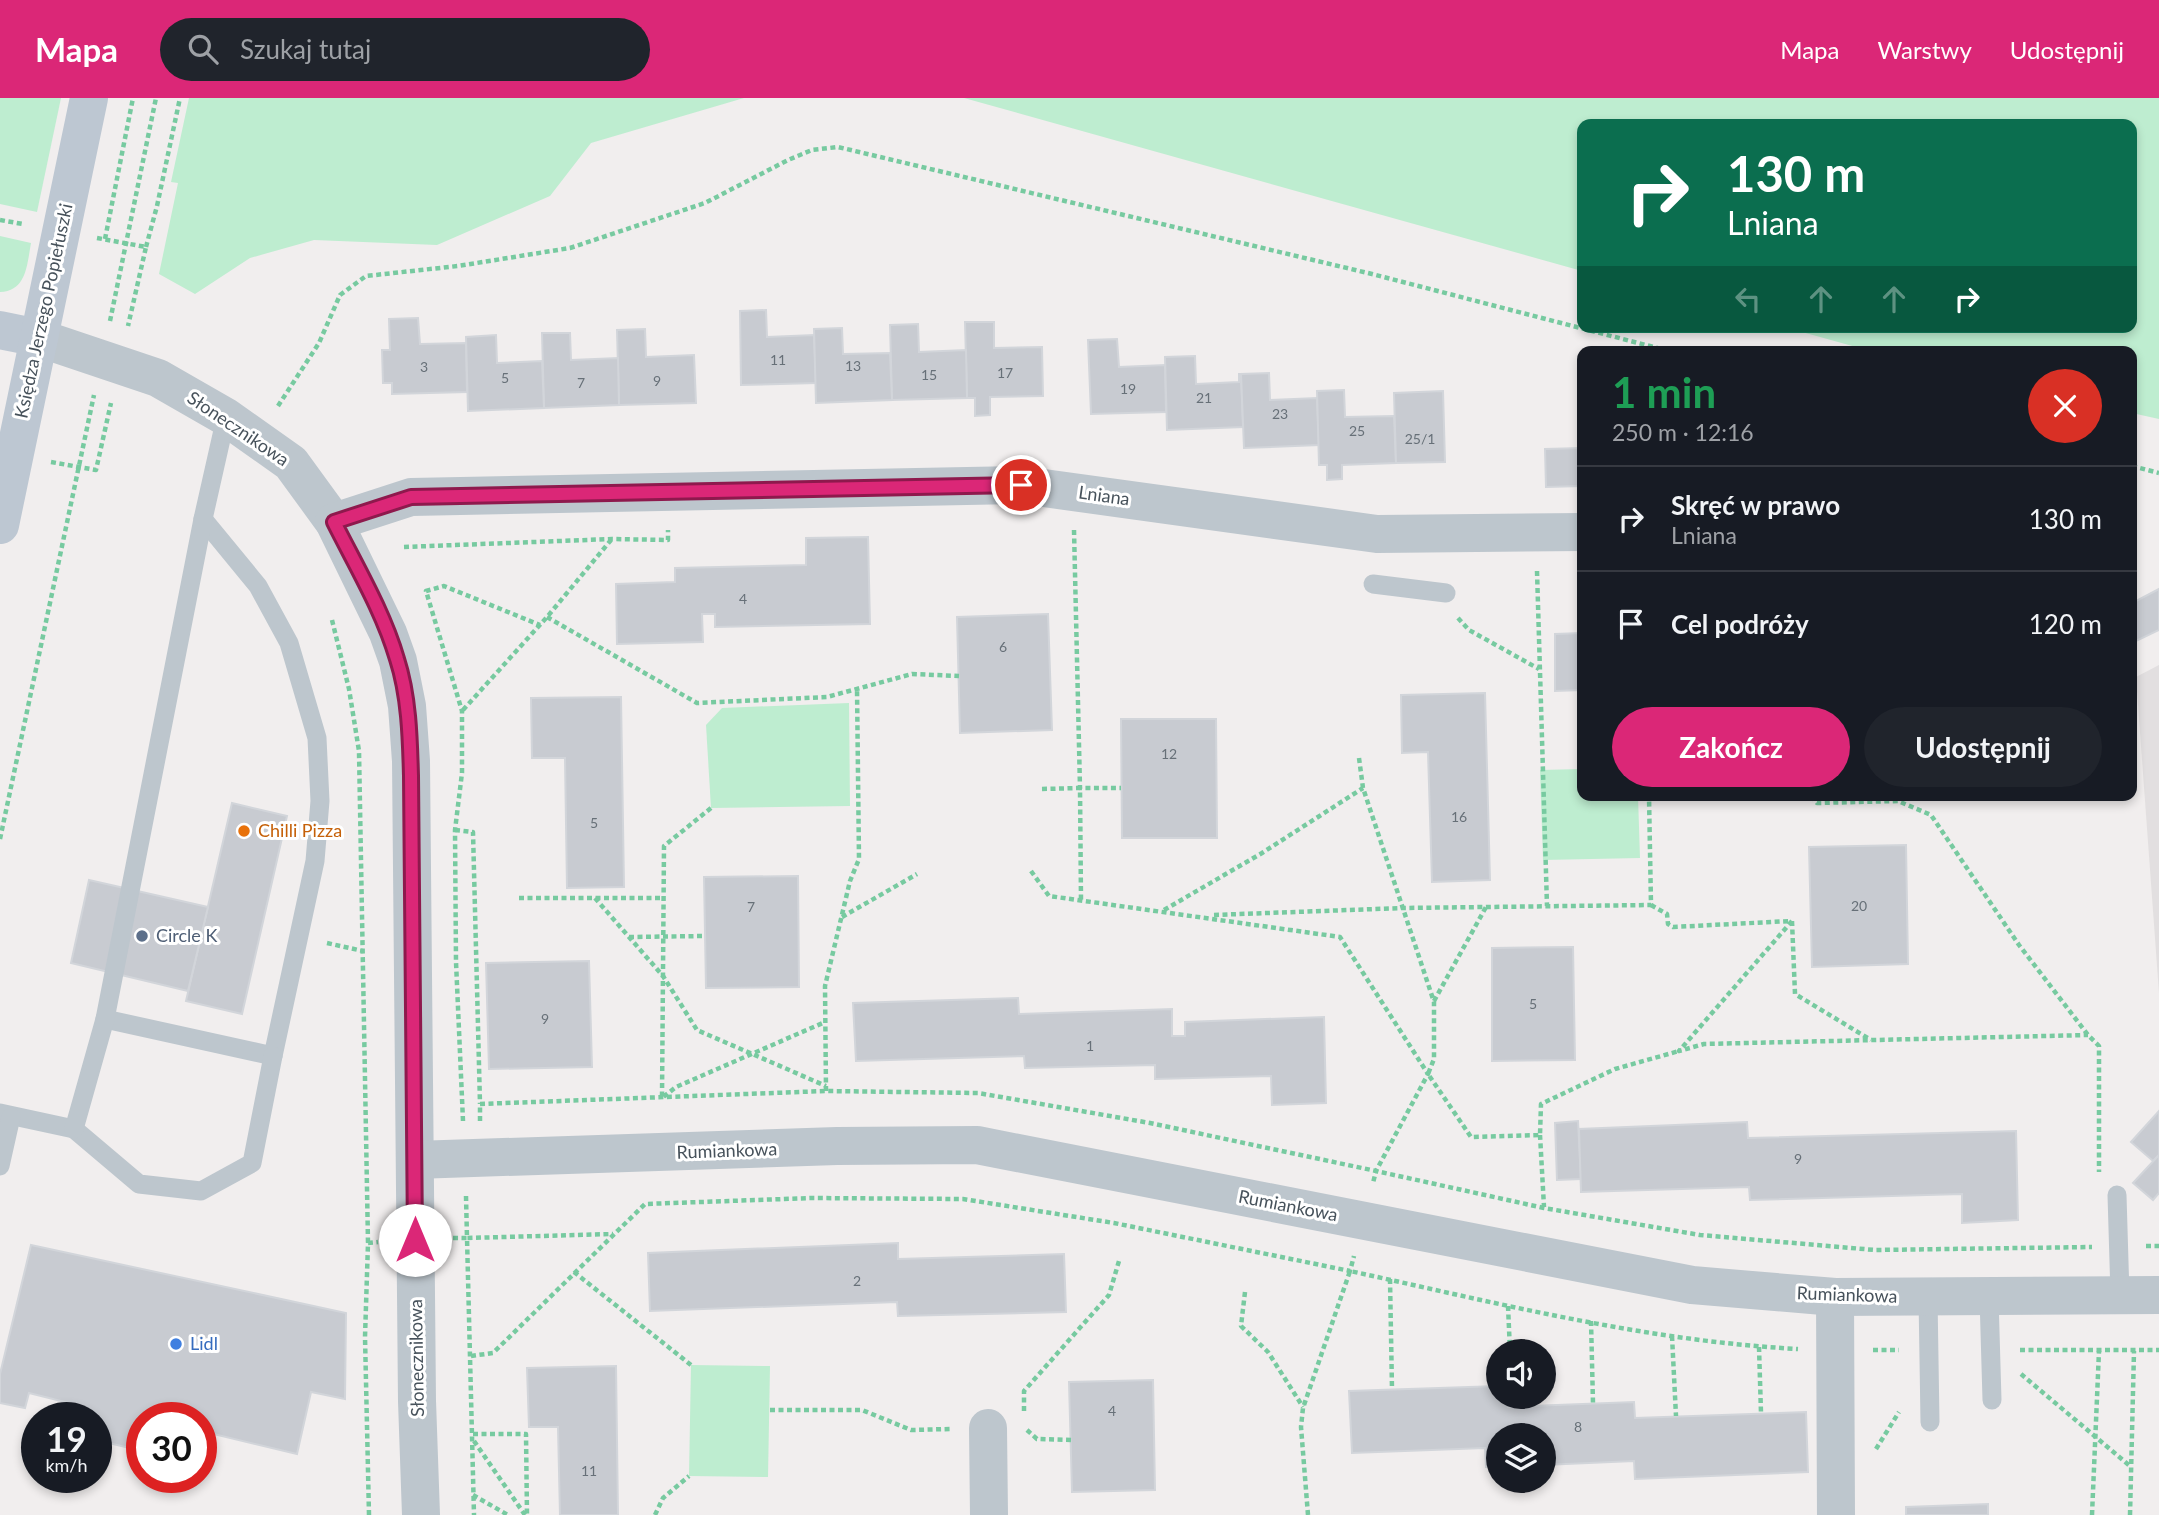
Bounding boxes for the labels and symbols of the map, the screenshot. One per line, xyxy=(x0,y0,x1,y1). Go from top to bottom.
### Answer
street label: Księdza Jerzego Popiełuszki xyxy=(9,201,77,420)
house number: 11 xyxy=(770,351,786,368)
house number: 13 xyxy=(845,357,861,374)
house number: 3 xyxy=(420,358,428,375)
house number: 17 xyxy=(997,364,1013,381)
house number: 15 xyxy=(921,366,937,383)
house number: 5 xyxy=(501,369,509,386)
house number: 9 xyxy=(653,372,661,389)
house number: 7 xyxy=(577,374,585,391)
house number: 19 xyxy=(1120,380,1136,397)
street label: Słonecznikowa xyxy=(184,386,294,470)
house number: 21 xyxy=(1196,389,1212,406)
house number: 23 xyxy=(1272,405,1288,422)
house number: 25 xyxy=(1349,422,1365,439)
house number: 25/1 xyxy=(1405,430,1435,447)
pin xyxy=(991,455,1051,515)
street label: Lniana xyxy=(1077,481,1131,509)
house number: 4 xyxy=(739,590,747,607)
house number: 6 xyxy=(999,638,1007,655)
house number: 12 xyxy=(1161,745,1177,762)
house number: 16 xyxy=(1451,808,1467,825)
house number: 5 xyxy=(590,814,598,831)
place label: Chilli Pizza xyxy=(258,819,342,841)
marker: Chilli Pizza xyxy=(236,823,252,839)
house number: 20 xyxy=(1851,897,1867,914)
house number: 7 xyxy=(747,898,755,915)
place label: Circle K xyxy=(156,924,217,946)
marker: Circle K xyxy=(134,928,150,944)
house number: 5 xyxy=(1529,995,1537,1012)
house number: 9 xyxy=(541,1010,549,1027)
house number: 1 xyxy=(1086,1037,1094,1054)
street label: Rumiankowa xyxy=(676,1137,778,1163)
house number: 9 xyxy=(1794,1150,1802,1167)
street label: Rumiankowa xyxy=(1237,1185,1340,1225)
position arrow xyxy=(378,1203,452,1277)
house number: 2 xyxy=(853,1272,861,1289)
street label: Rumiankowa xyxy=(1796,1281,1898,1307)
street label: Słonecznikowa xyxy=(404,1299,428,1417)
place label: Lidl xyxy=(190,1332,218,1354)
marker: Lidl xyxy=(168,1336,184,1352)
speed limit sign: 30 xyxy=(126,1402,217,1493)
house number: 4 xyxy=(1108,1402,1116,1419)
house number: 8 xyxy=(1574,1418,1582,1435)
house number: 11 xyxy=(581,1462,597,1479)

